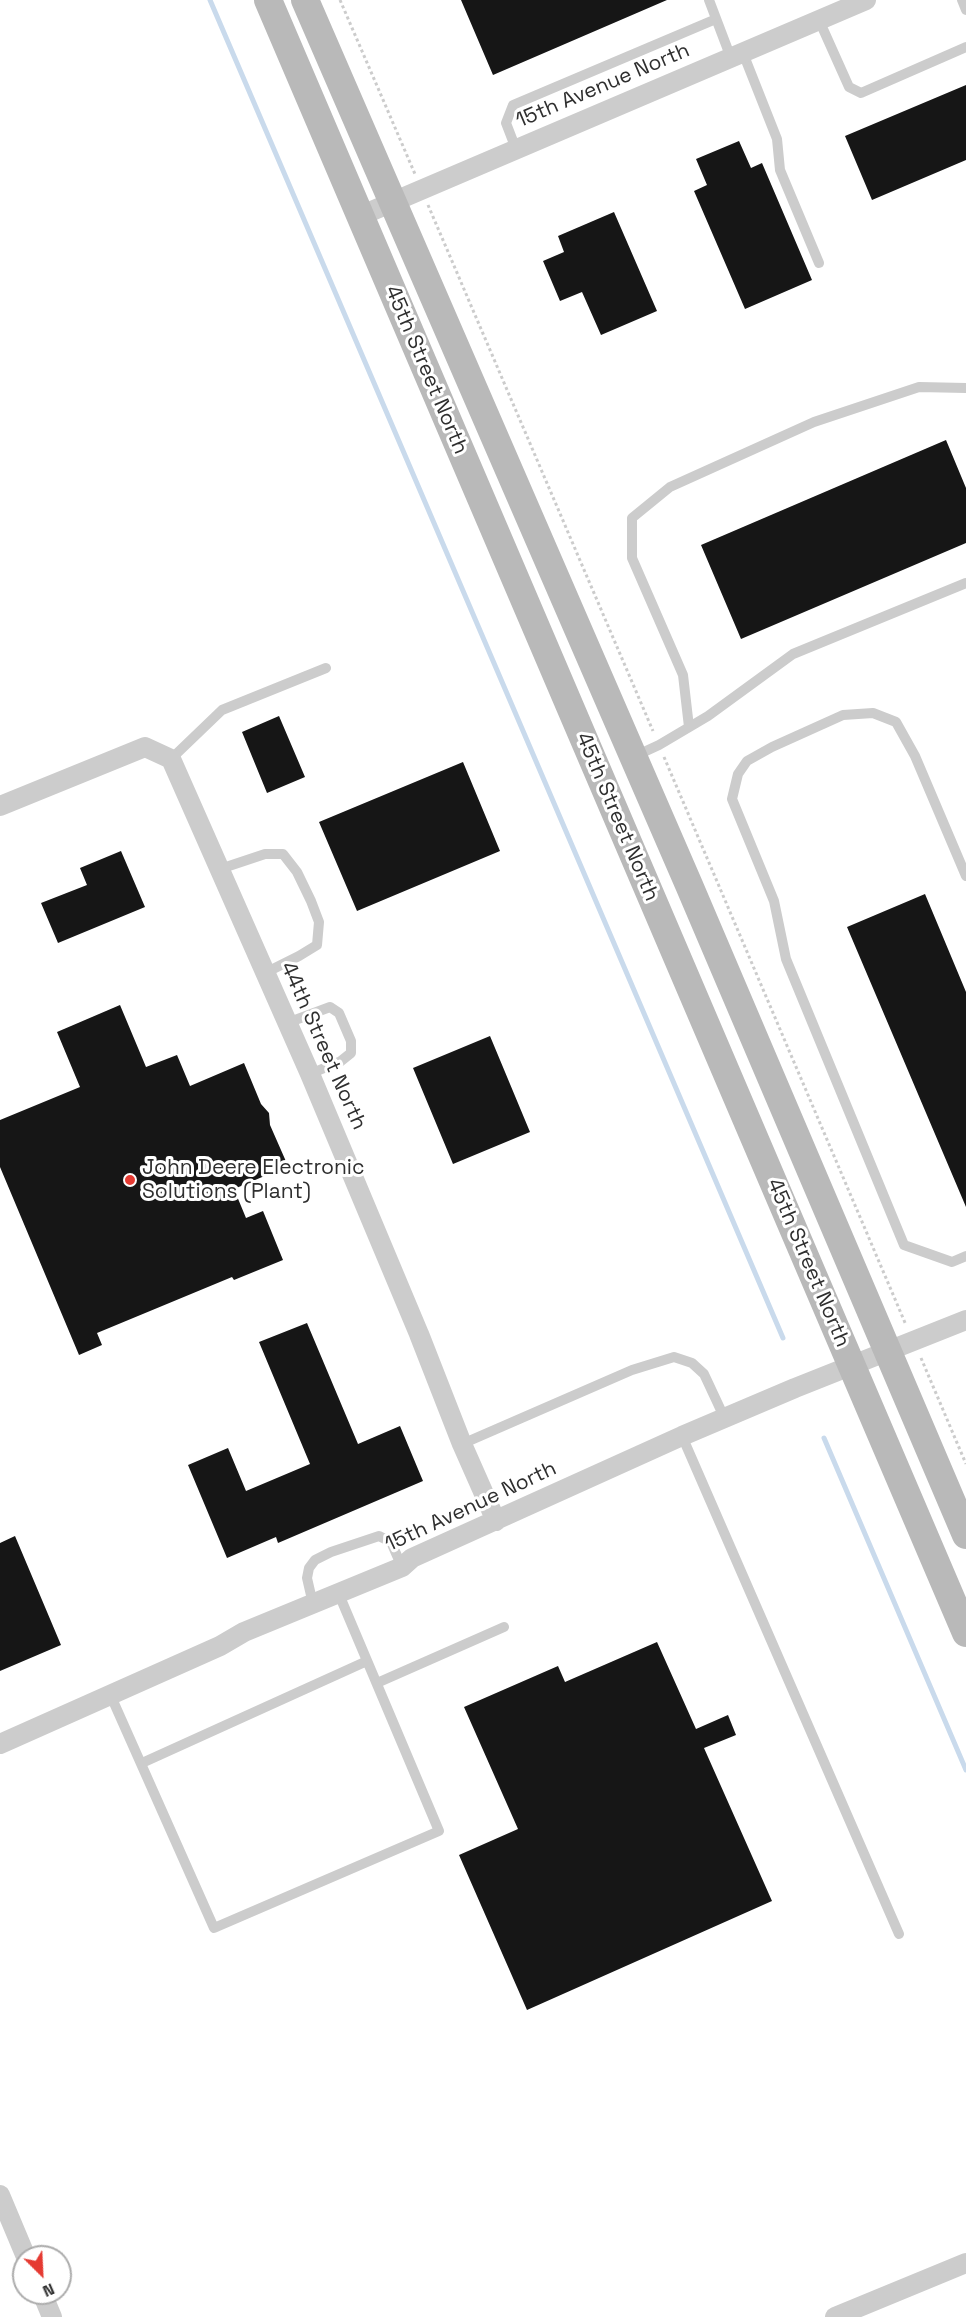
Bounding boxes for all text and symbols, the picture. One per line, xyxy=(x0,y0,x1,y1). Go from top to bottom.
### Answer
street label: 15th Avenue North xyxy=(512,38,694,134)
street label: 45th Street North xyxy=(379,282,473,458)
street label: 45th Street North xyxy=(570,729,664,905)
street label: 44th Street North xyxy=(275,958,371,1134)
place label: John Deere Electronic Solutions (Plant) xyxy=(142,1155,364,1205)
marker: John Deere Electronic Solutions (Plant) xyxy=(123,1173,137,1187)
street label: 45th Street North xyxy=(761,1175,855,1351)
street label: 15th Avenue North xyxy=(381,1456,561,1558)
north arrow xyxy=(12,2245,72,2305)
text: N xyxy=(40,2278,58,2302)

